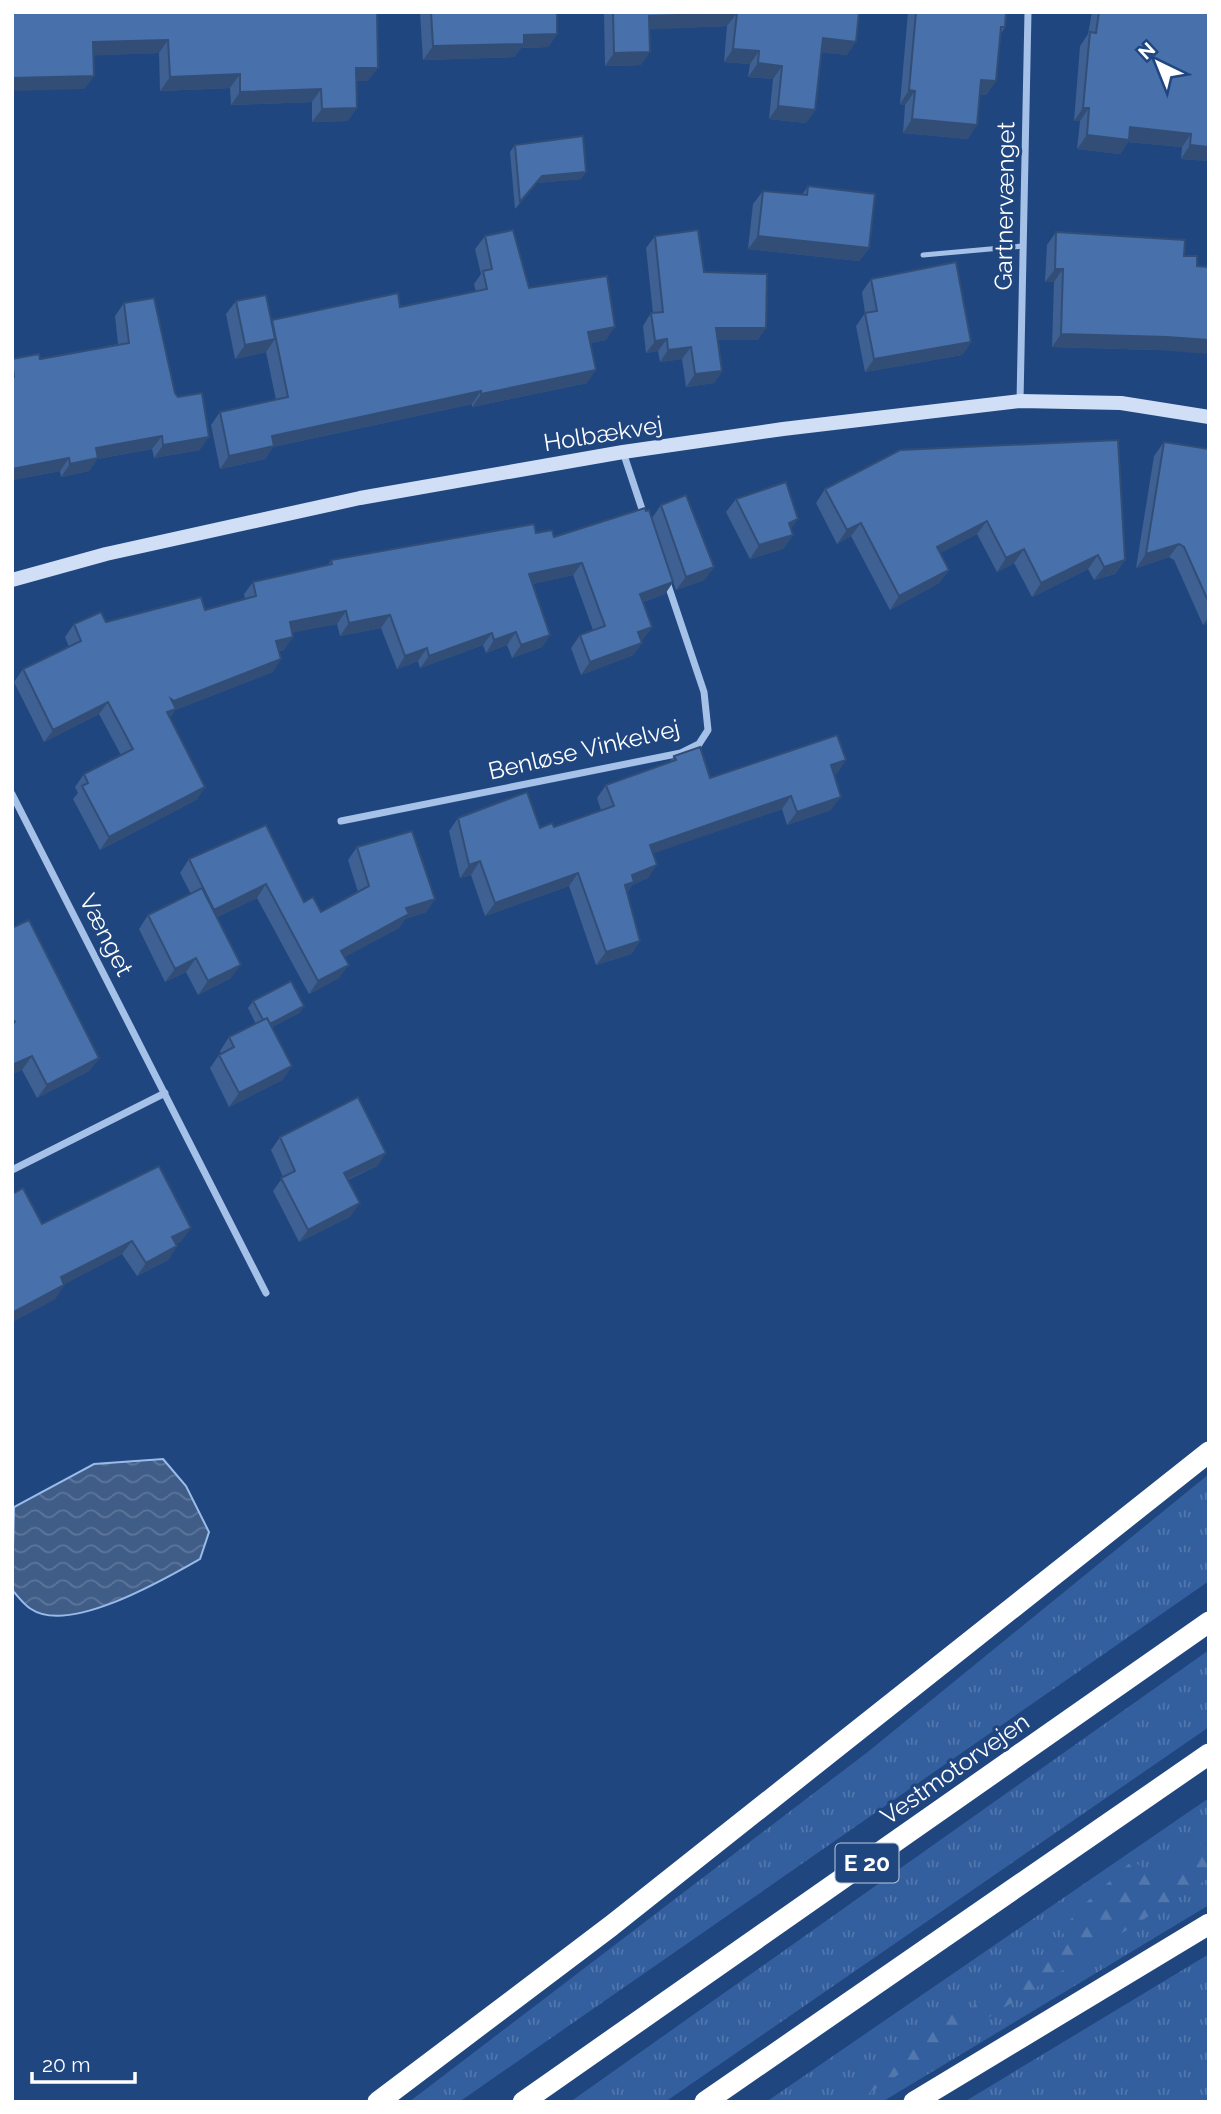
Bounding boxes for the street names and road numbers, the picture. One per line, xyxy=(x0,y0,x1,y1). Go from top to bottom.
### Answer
street label: Gartnervænget xyxy=(989,121,1020,291)
street label: Holbækvej xyxy=(541,410,664,457)
street label: Benløse Vinkelvej xyxy=(485,713,682,786)
street label: Vænget xyxy=(73,889,139,981)
street label: Vestmotorvejen xyxy=(875,1707,1035,1831)
road number: E 20 xyxy=(836,1844,898,1882)

